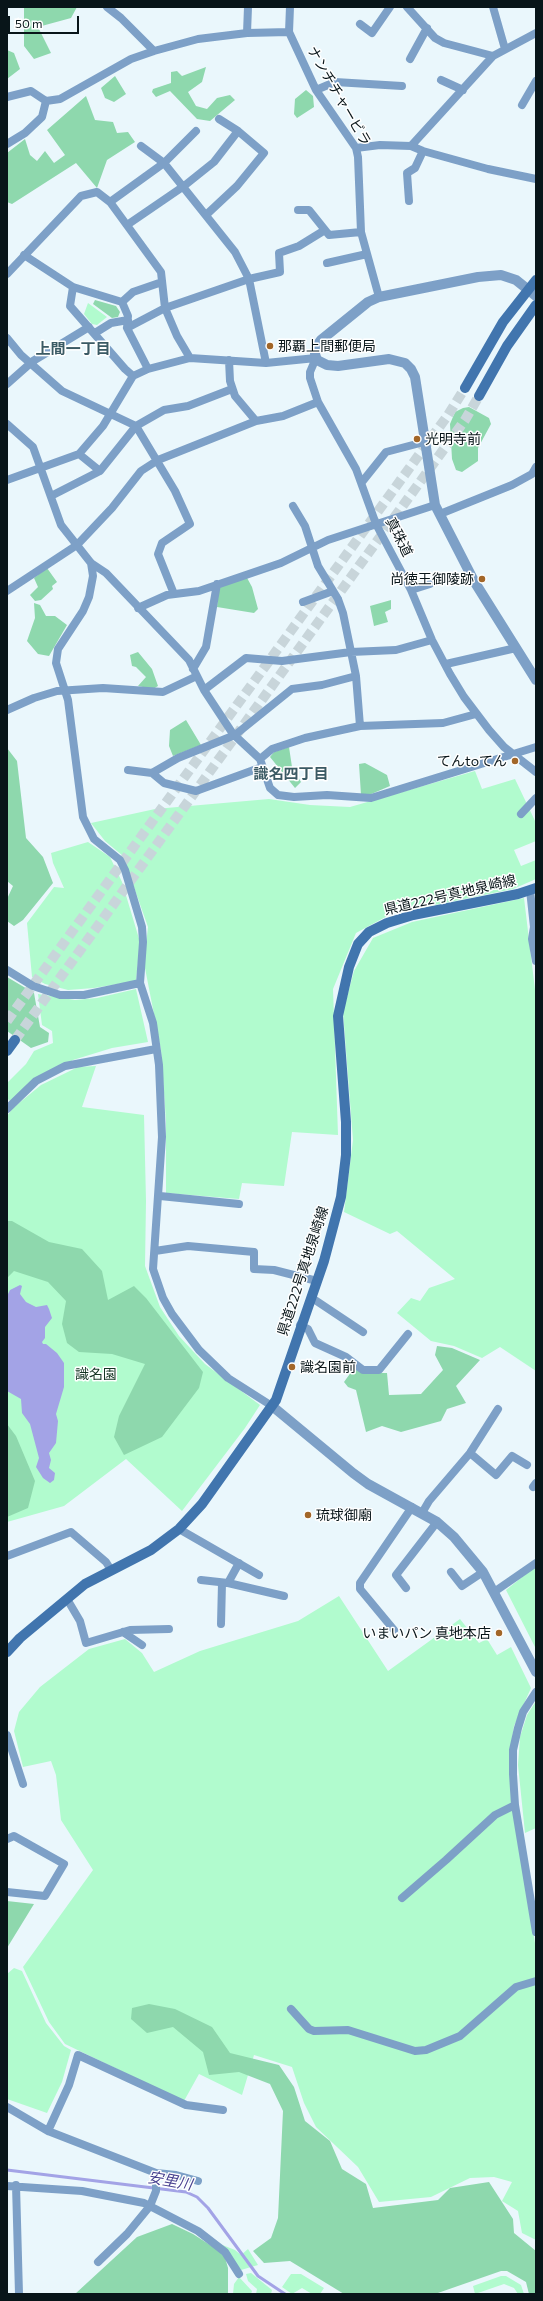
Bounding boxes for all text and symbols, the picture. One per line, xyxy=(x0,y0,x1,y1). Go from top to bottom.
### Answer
scale bar xyxy=(10,8,81,34)
text: 50 m xyxy=(15,16,43,30)
street label: ナンチチャービラ xyxy=(304,43,374,149)
place label: 那覇上間郵便局 xyxy=(278,338,376,354)
district label: 上間一丁目 xyxy=(36,340,110,358)
marker: 那覇上間郵便局 xyxy=(265,341,275,351)
place label: 光明寺前 xyxy=(425,431,481,447)
marker: 光明寺前 xyxy=(412,434,422,444)
street label: 真珠道 xyxy=(382,514,416,560)
place label: 尚徳王御陵跡 xyxy=(390,571,474,587)
marker: 尚徳王御陵跡 xyxy=(477,574,487,584)
place label: てんtoてん xyxy=(437,753,507,769)
marker: てんtoてん xyxy=(510,756,520,766)
district label: 識名四丁目 xyxy=(254,765,328,783)
street label: 県道222号真地泉崎線 xyxy=(382,872,518,918)
street label: 県道222号真地泉崎線 xyxy=(274,1204,332,1338)
place label: 識名園前 xyxy=(300,1359,356,1375)
marker: 識名園前 xyxy=(287,1362,297,1372)
park label: 識名園 xyxy=(75,1366,117,1382)
place label: 琉球御廟 xyxy=(316,1507,372,1523)
marker: 琉球御廟 xyxy=(303,1510,313,1520)
place label: いまいパン 真地本店 xyxy=(362,1625,491,1641)
marker: いまいパン 真地本店 xyxy=(494,1628,504,1638)
water label: 安里川 xyxy=(146,2168,194,2194)

